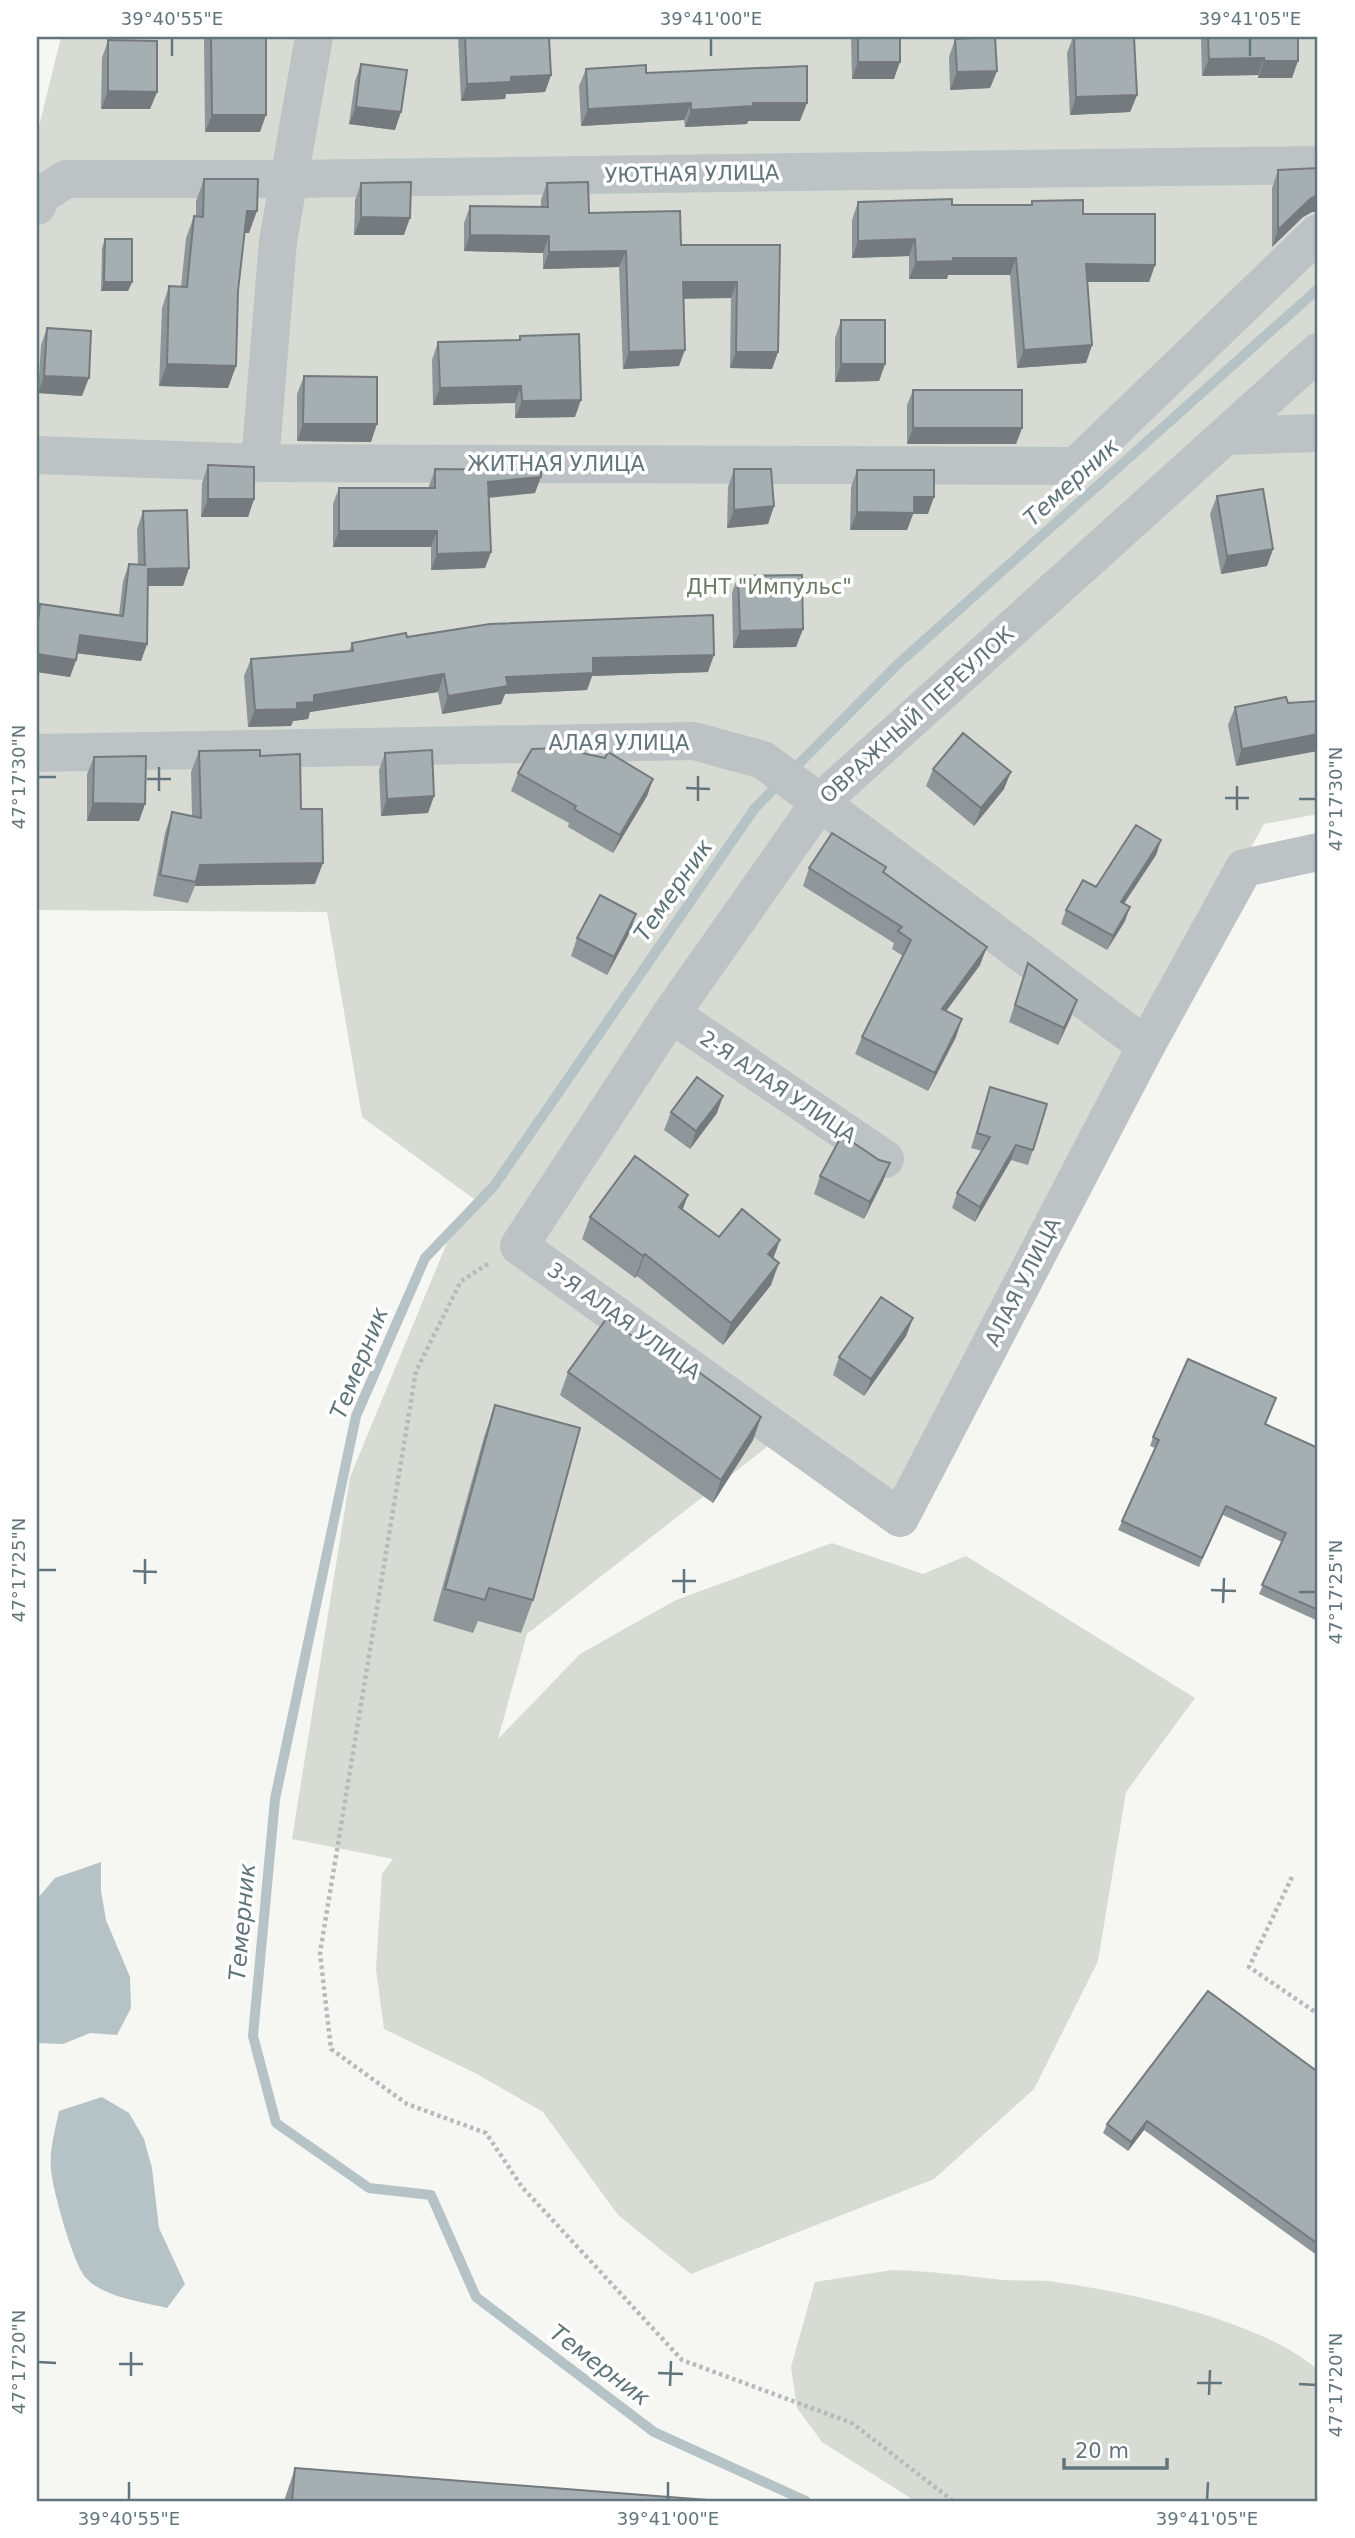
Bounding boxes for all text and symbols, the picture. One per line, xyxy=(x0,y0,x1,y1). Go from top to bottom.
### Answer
text: 39°40'55"E xyxy=(121,8,223,29)
text: 39°41'00"E xyxy=(660,8,762,29)
text: 39°41'05"E xyxy=(1199,8,1301,29)
street label: УЮТНАЯ УЛИЦА xyxy=(604,160,780,188)
water label: Темерник xyxy=(1018,433,1124,531)
street label: ЖИТНАЯ УЛИЦА xyxy=(467,452,645,476)
park label: ДНТ "Импульс" xyxy=(686,575,852,599)
street label: ОВРАЖНЫЙ ПЕРЕУЛОК xyxy=(815,621,1019,808)
text: 47°17'30"N xyxy=(8,725,29,829)
street label: АЛАЯ УЛИЦА xyxy=(549,731,690,755)
text: 47°17'30"N xyxy=(1325,747,1346,851)
water label: Темерник xyxy=(628,834,718,946)
street label: 2-Я АЛАЯ УЛИЦА xyxy=(695,1026,861,1148)
street label: АЛАЯ УЛИЦА xyxy=(980,1213,1066,1350)
street label: 3-Я АЛАЯ УЛИЦА xyxy=(543,1258,706,1385)
water label: Темерник xyxy=(325,1303,393,1423)
text: 47°17'25"N xyxy=(8,1518,29,1622)
text: 47°17'25"N xyxy=(1325,1540,1346,1644)
water label: Темерник xyxy=(224,1862,260,1982)
text: 47°17'20"N xyxy=(8,2310,29,2414)
water label: Темерник xyxy=(545,2319,655,2411)
text: 47°17'20"N xyxy=(1325,2333,1346,2437)
scale bar xyxy=(1064,2426,1168,2470)
text: 20 m xyxy=(1075,2439,1129,2463)
text: 39°40'55"E xyxy=(78,2508,180,2529)
text: 39°41'00"E xyxy=(617,2508,719,2529)
text: 39°41'05"E xyxy=(1156,2508,1258,2529)

